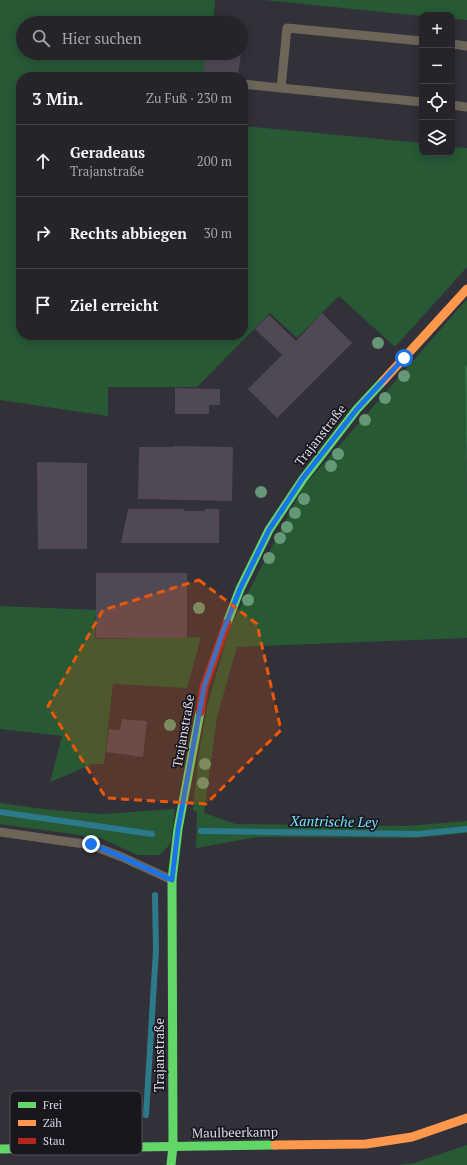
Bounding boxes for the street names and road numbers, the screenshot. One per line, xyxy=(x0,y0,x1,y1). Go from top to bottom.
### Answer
street label: Trajanstraße xyxy=(290,400,350,470)
street label: Trajanstraße xyxy=(168,693,198,769)
street label: Trajanstraße xyxy=(150,1018,168,1092)
street label: Maulbeerkamp xyxy=(192,1122,278,1142)

